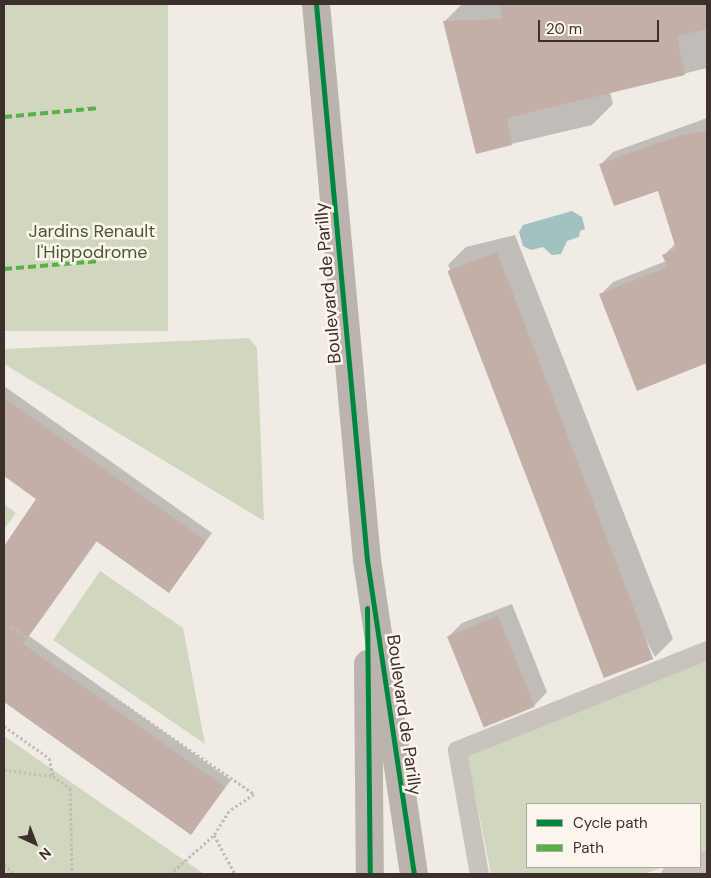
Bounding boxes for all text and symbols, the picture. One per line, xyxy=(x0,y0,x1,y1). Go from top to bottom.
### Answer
scale bar xyxy=(541,10,662,42)
text: 20 m xyxy=(546,19,582,39)
street label: Boulevard de Parilly xyxy=(310,201,346,365)
park label: Jardins Renault l'Hippodrome xyxy=(29,221,155,264)
street label: Boulevard de Parilly xyxy=(382,633,426,797)
legend xyxy=(526,803,701,868)
text: Cycle path xyxy=(573,813,648,833)
north arrow xyxy=(10,818,60,868)
text: Path xyxy=(573,838,604,858)
text: N xyxy=(35,844,55,864)

